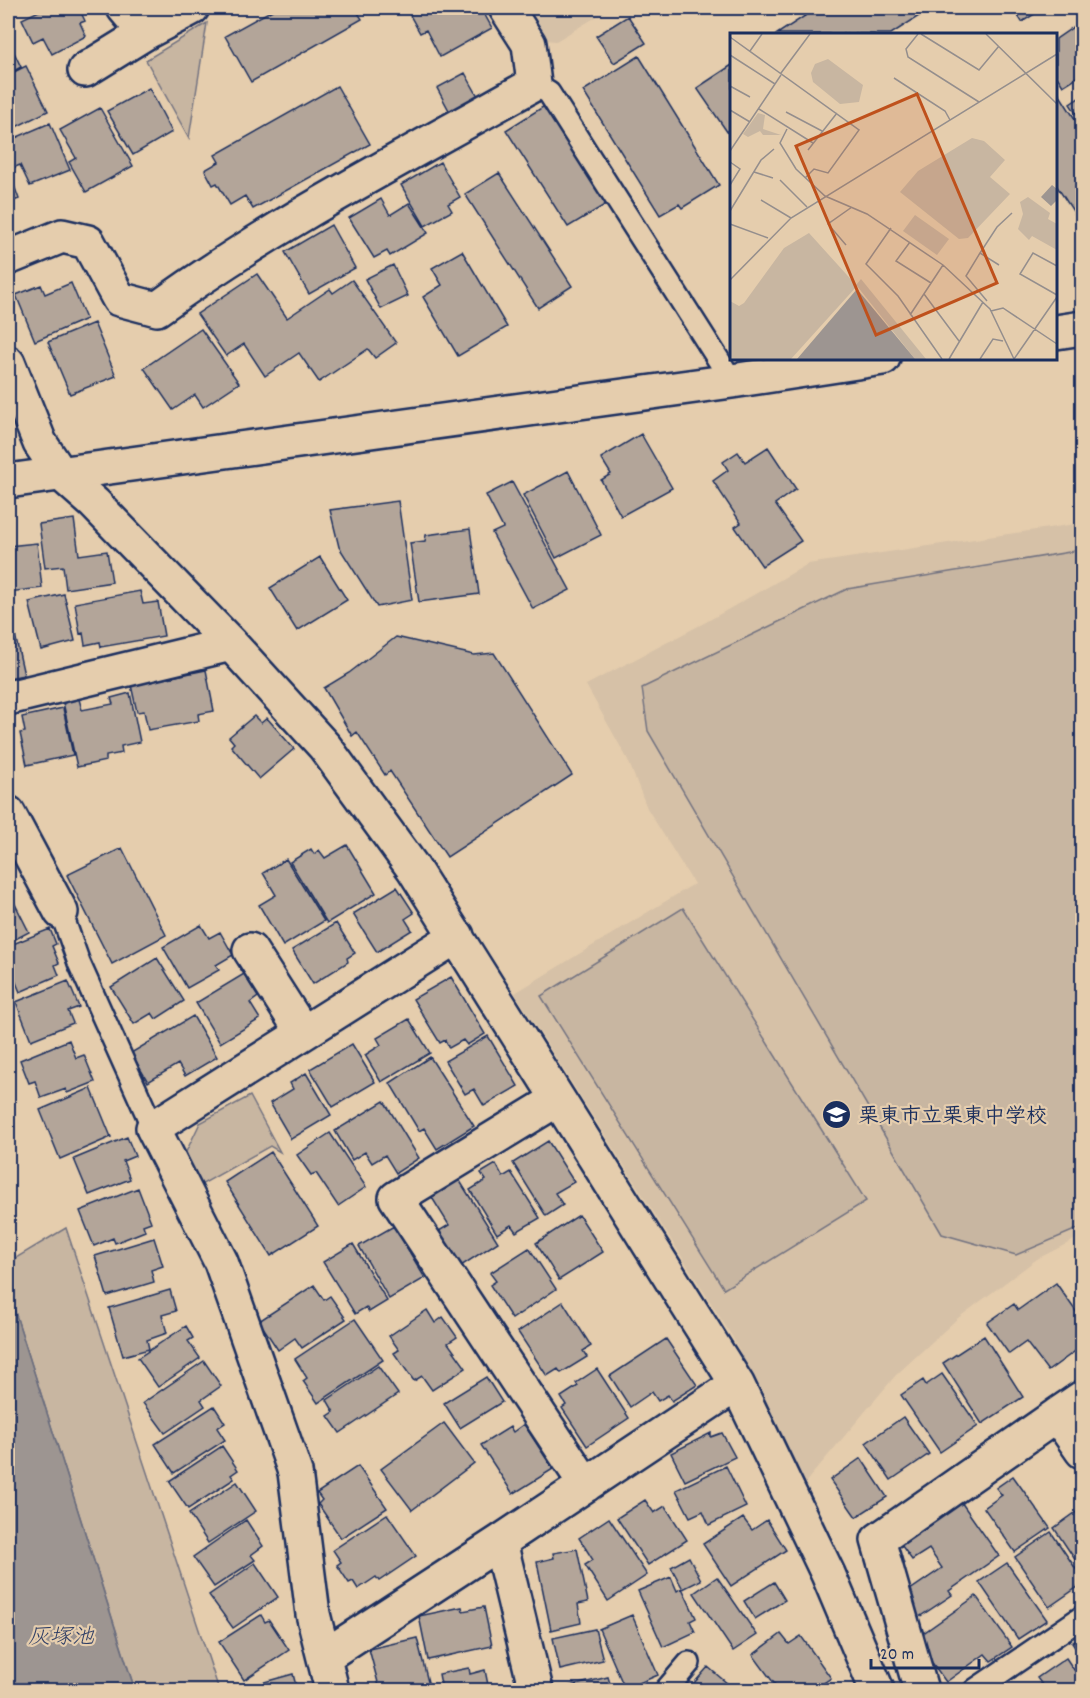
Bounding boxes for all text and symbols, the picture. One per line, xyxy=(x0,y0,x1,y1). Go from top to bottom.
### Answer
inset map xyxy=(730,33,1057,360)
school or university icon: 栗東市立栗東中学校 xyxy=(821,1099,853,1131)
place label: 栗東市立栗東中学校 xyxy=(858,1103,1047,1133)
water label: 灰塚池 xyxy=(28,1623,95,1654)
scale bar xyxy=(871,1632,979,1670)
text: 20 m xyxy=(880,1643,914,1668)

